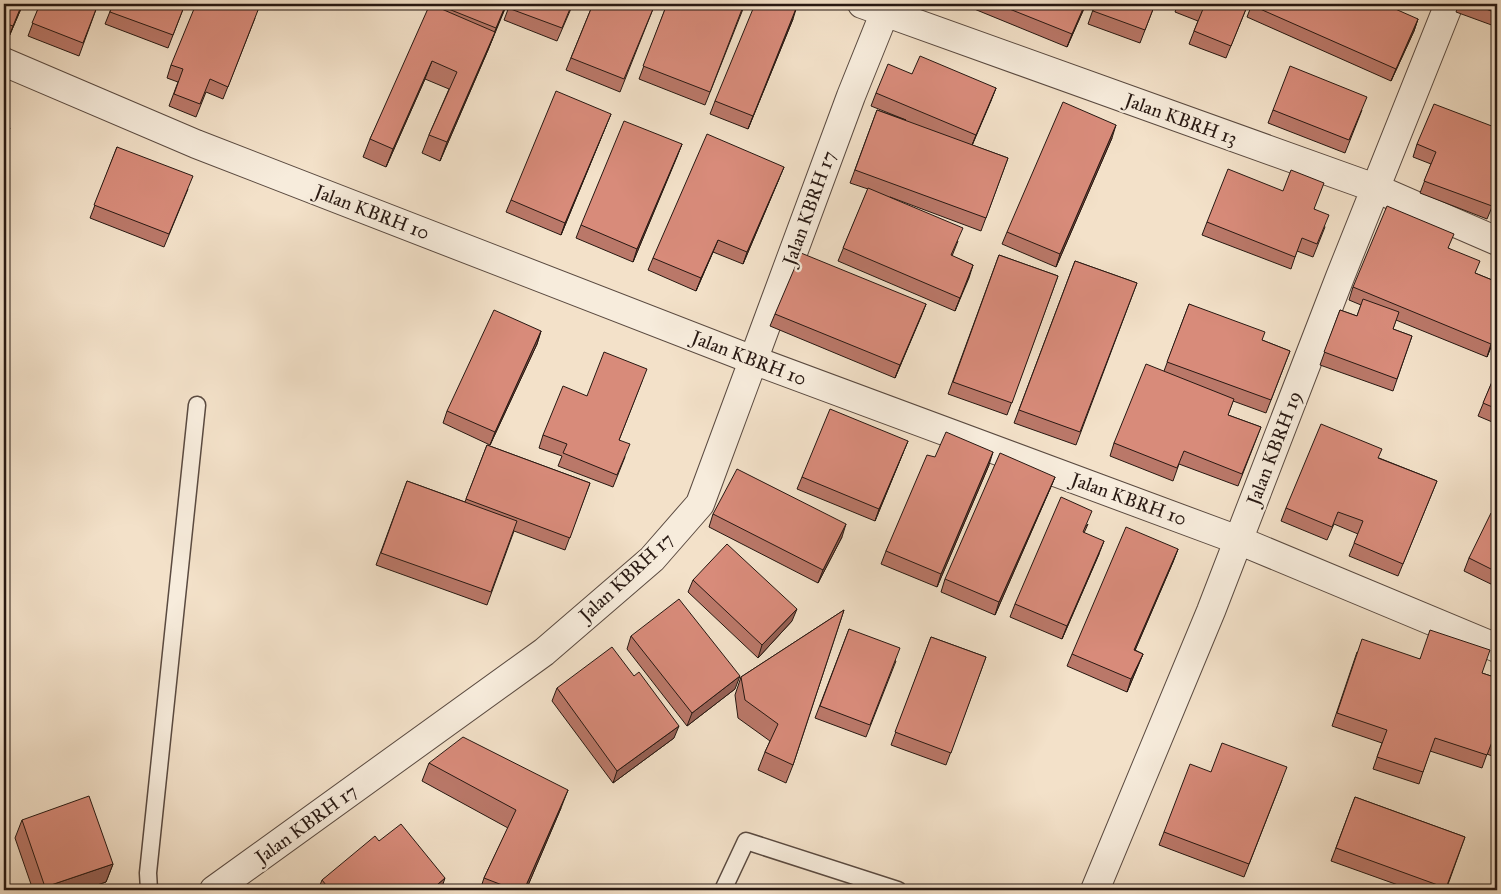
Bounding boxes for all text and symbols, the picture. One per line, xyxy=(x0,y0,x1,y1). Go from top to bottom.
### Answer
street label: Jalan KBRH 13 xyxy=(1120,87,1240,151)
street label: Jalan KBRH 17 xyxy=(777,148,841,271)
street label: Jalan KBRH 10 xyxy=(309,179,433,245)
street label: Jalan KBRH 10 xyxy=(686,325,810,391)
street label: Jalan KBRH 19 xyxy=(1241,388,1307,510)
street label: Jalan KBRH 10 xyxy=(1066,467,1190,531)
street label: Jalan KBRH 17 xyxy=(573,528,679,629)
street label: Jalan KBRH 17 xyxy=(249,779,362,871)

